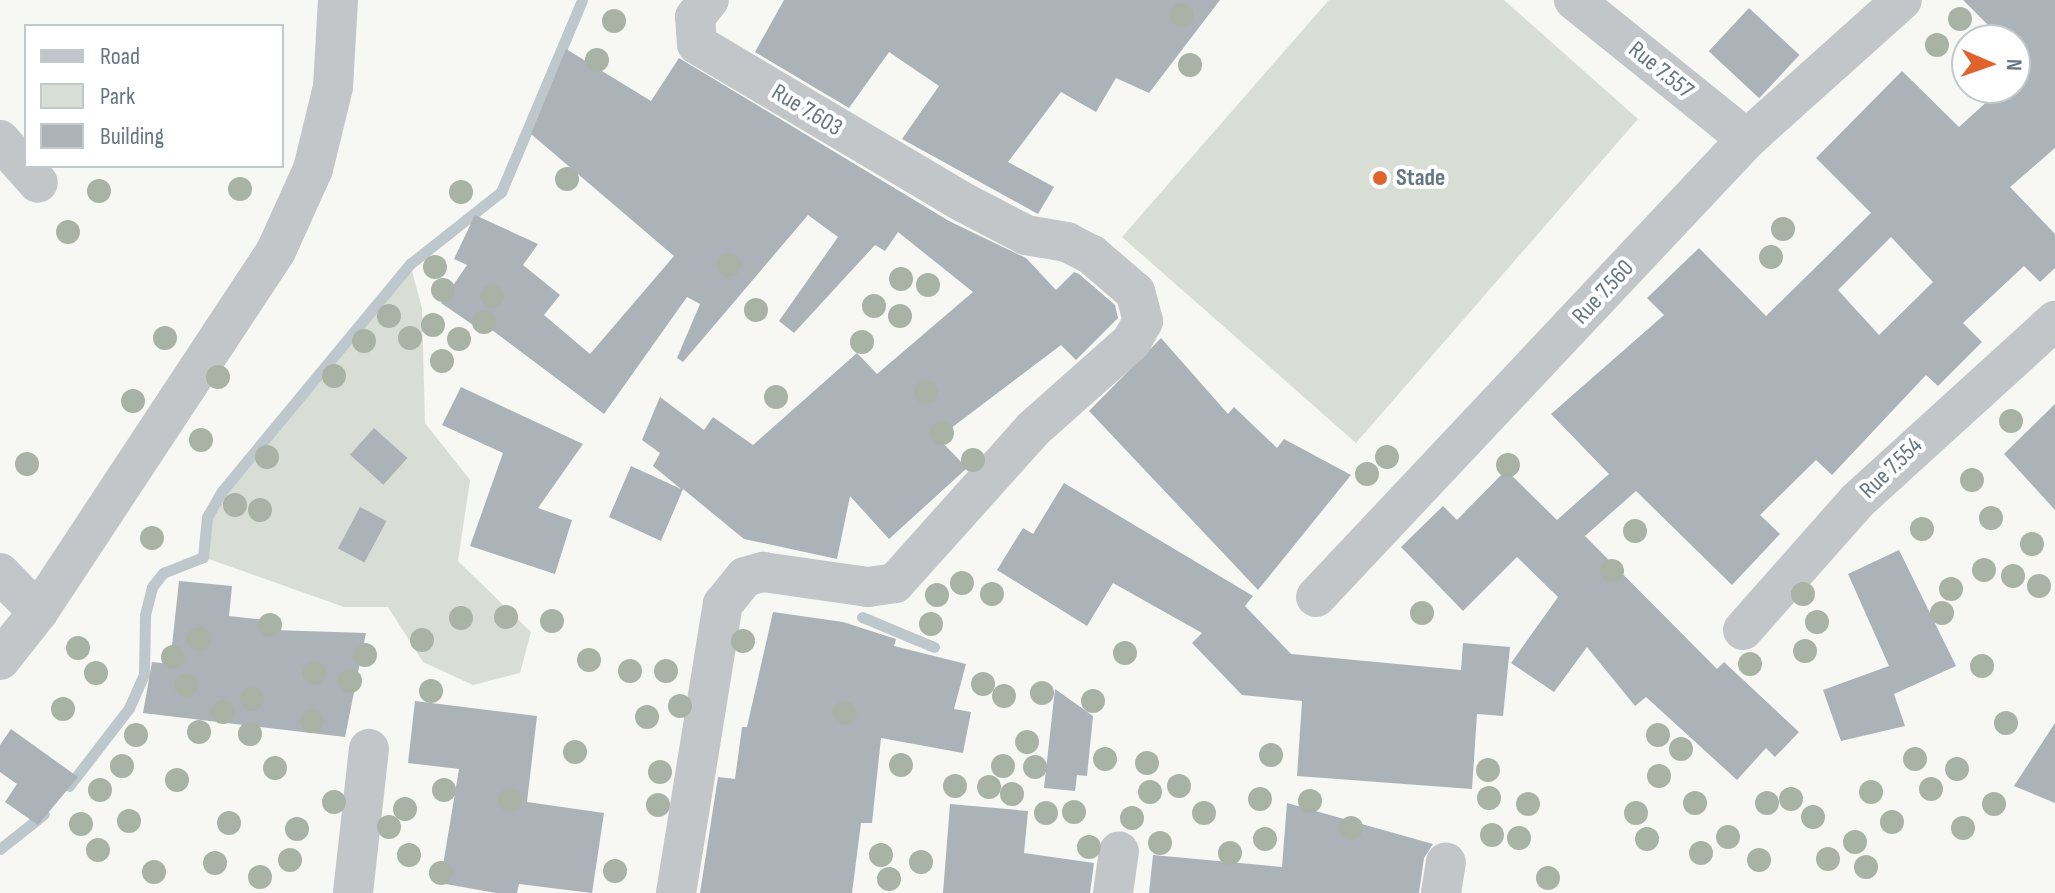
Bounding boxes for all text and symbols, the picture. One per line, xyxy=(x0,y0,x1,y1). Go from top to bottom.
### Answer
legend xyxy=(24,24,284,168)
north arrow xyxy=(1951,24,2031,104)
street label: Rue 7.557 xyxy=(1623,35,1699,105)
text: Road xyxy=(100,42,140,71)
text: N xyxy=(2000,58,2027,71)
street label: Rue 7.603 xyxy=(766,78,848,142)
text: Park xyxy=(100,82,135,111)
text: Building xyxy=(100,122,164,151)
place label: Stade xyxy=(1396,164,1445,192)
marker: Stade xyxy=(1371,169,1389,187)
street label: Rue 7.560 xyxy=(1566,254,1640,330)
street label: Rue 7.554 xyxy=(1854,431,1928,505)

